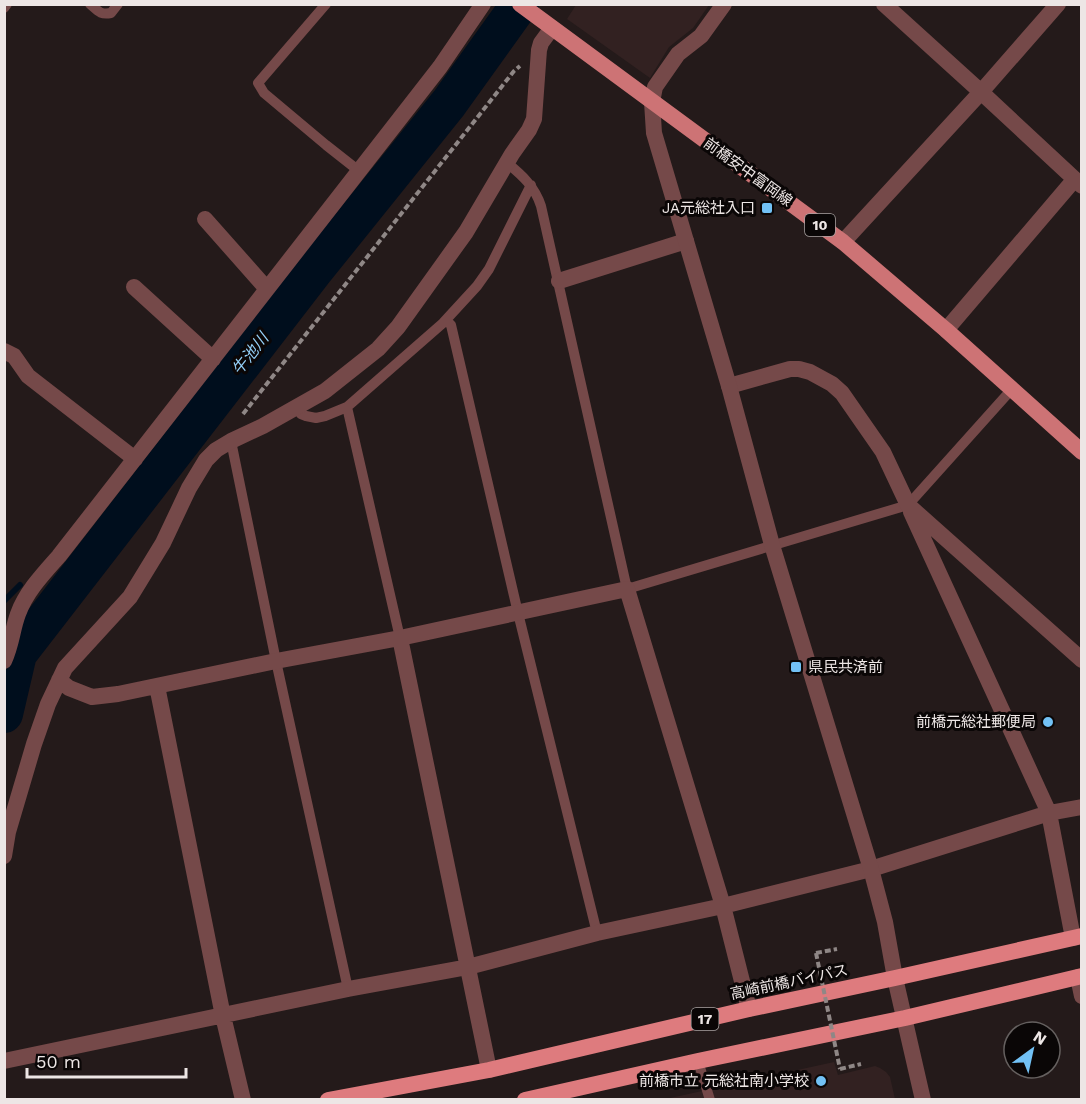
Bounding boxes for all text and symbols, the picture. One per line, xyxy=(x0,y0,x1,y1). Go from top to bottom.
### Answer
street label: 前橋安中富岡線 xyxy=(700,134,796,210)
place label: JA元総社入口 xyxy=(662,199,755,217)
marker: JA元総社入口 xyxy=(760,201,774,215)
road number: 10 xyxy=(805,214,835,236)
water label: 牛池川 xyxy=(228,328,273,379)
place label: 県民共済前 xyxy=(808,658,883,676)
marker: 県民共済前 xyxy=(789,660,803,674)
place label: 前橋元総社郵便局 xyxy=(916,713,1036,731)
marker: 前橋元総社郵便局 xyxy=(1041,715,1055,729)
street label: 高崎前橋バイパス xyxy=(729,961,849,1003)
road number: 17 xyxy=(692,1008,718,1030)
north arrow xyxy=(1002,1020,1062,1080)
text: N xyxy=(1030,1027,1050,1049)
scale bar xyxy=(27,1041,186,1079)
text: 50 m xyxy=(36,1051,81,1072)
place label: 前橋市立 元総社南小学校 xyxy=(639,1072,809,1090)
marker: 前橋市立 元総社南小学校 xyxy=(814,1074,828,1088)

